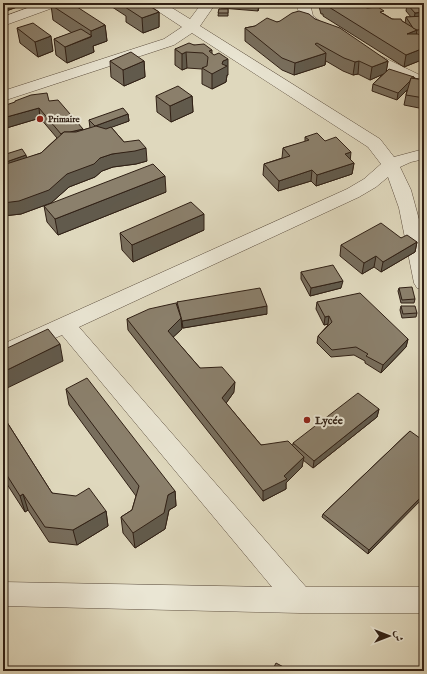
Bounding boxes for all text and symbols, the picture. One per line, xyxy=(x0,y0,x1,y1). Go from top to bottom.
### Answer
marker: Primaire xyxy=(35,114,45,124)
place label: Primaire xyxy=(48,114,80,125)
place label: Lycée xyxy=(314,414,343,428)
marker: Lycée xyxy=(302,415,312,425)
north arrow xyxy=(369,616,409,656)
text: ش xyxy=(391,631,405,642)

